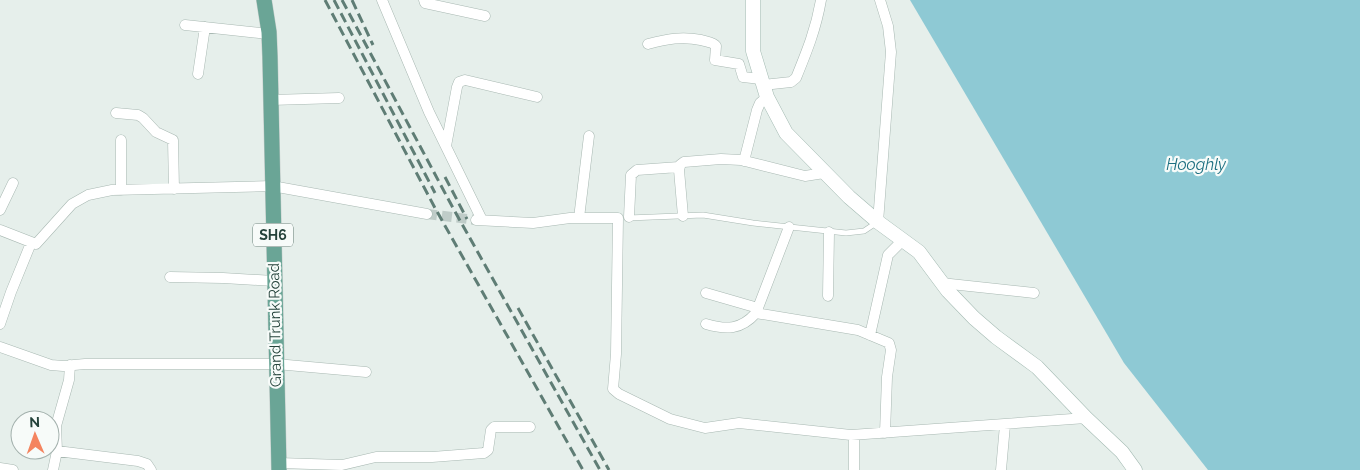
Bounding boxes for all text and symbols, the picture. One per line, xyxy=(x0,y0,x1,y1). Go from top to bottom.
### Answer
water label: Hooghly xyxy=(1166,155,1227,174)
road number: SH6 xyxy=(253,224,293,246)
street label: Grand Trunk Road xyxy=(265,263,285,387)
north arrow xyxy=(10,410,60,460)
text: N xyxy=(29,414,40,430)

